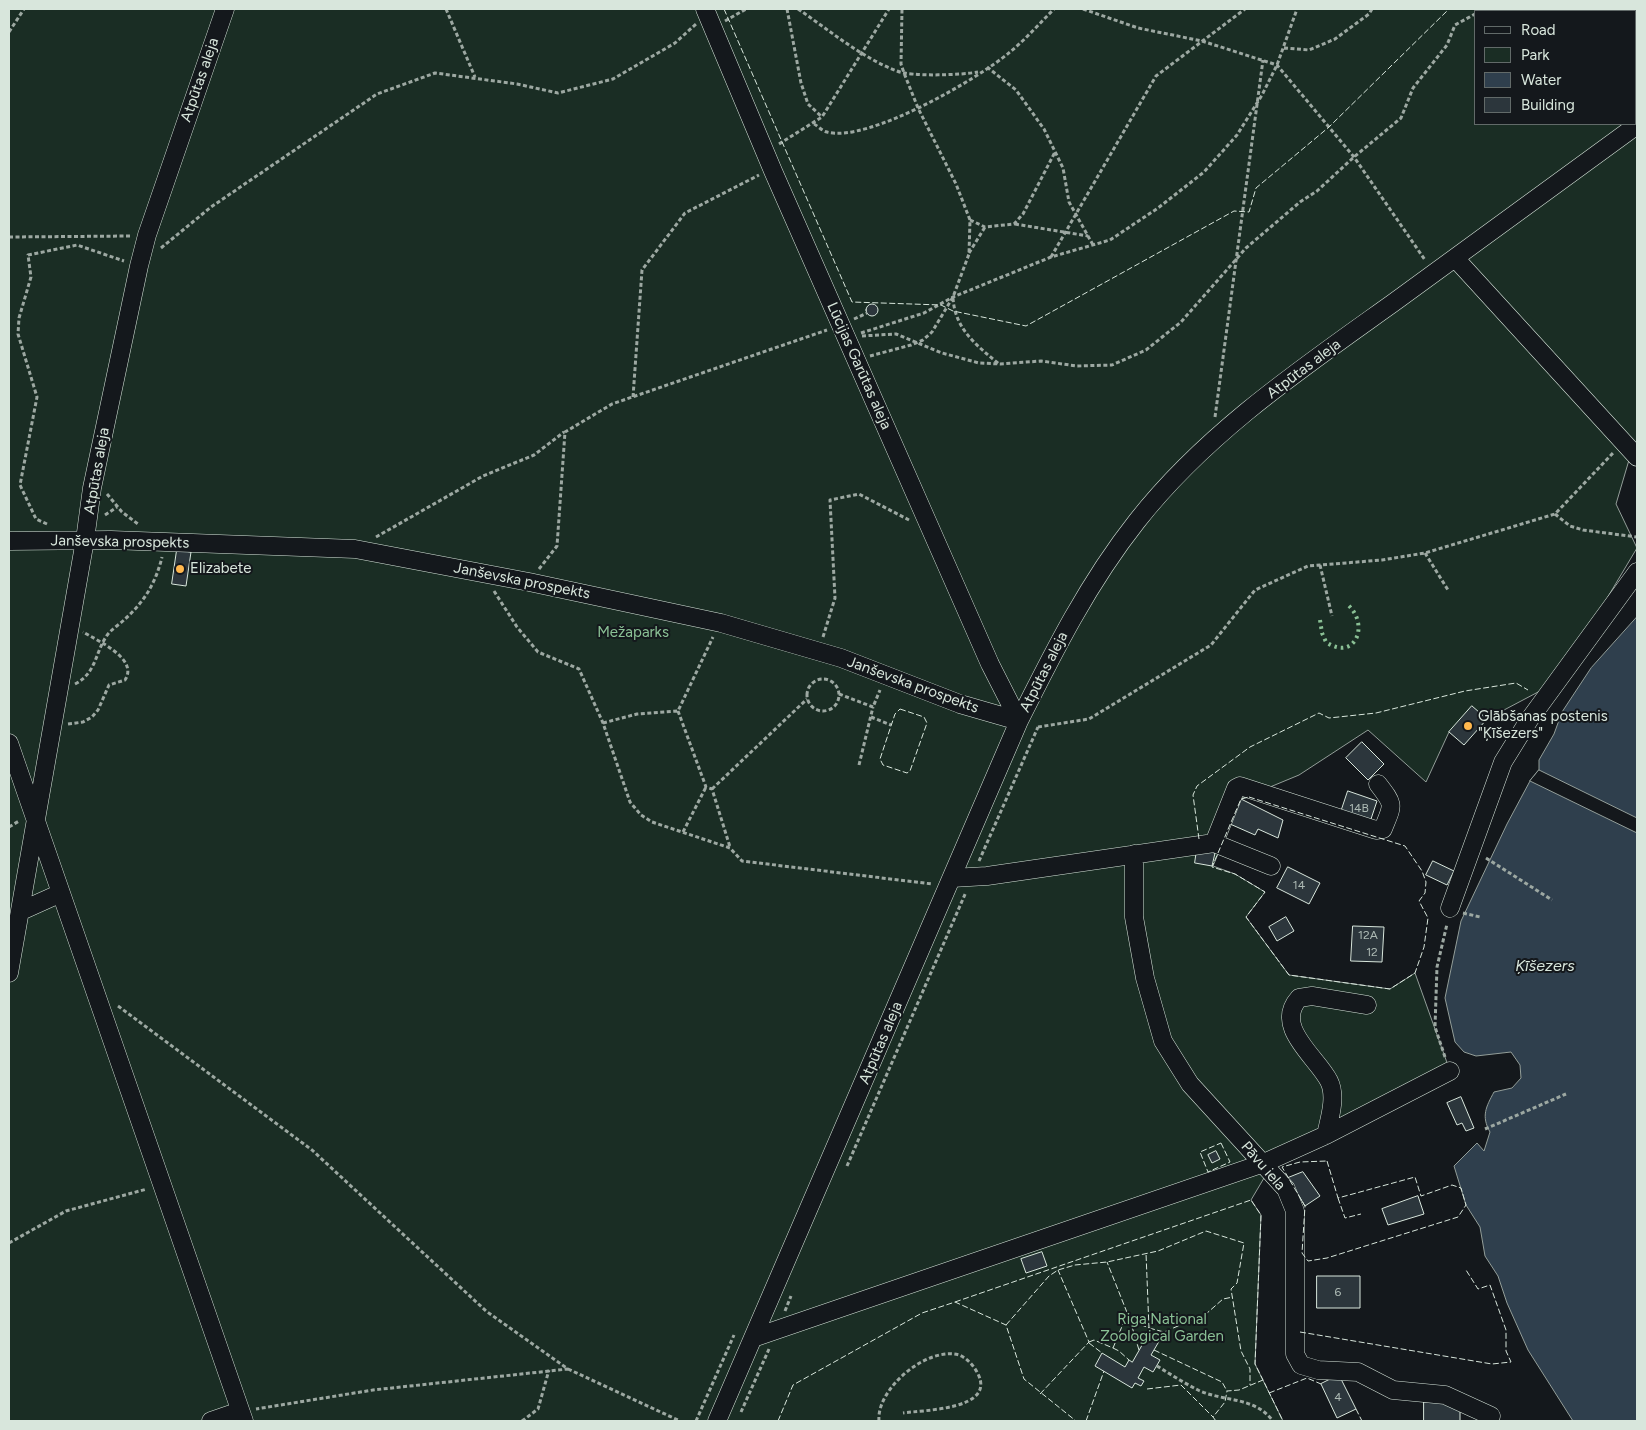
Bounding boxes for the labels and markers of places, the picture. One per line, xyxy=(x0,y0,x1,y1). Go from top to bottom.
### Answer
place label: Elizabete xyxy=(190,560,251,578)
marker: Elizabete xyxy=(174,563,186,575)
place label: Glābšanas postenis "Ķīšezers" xyxy=(1478,708,1608,743)
marker: Glābšanas postenis "Ķīšezers" xyxy=(1462,720,1474,732)

